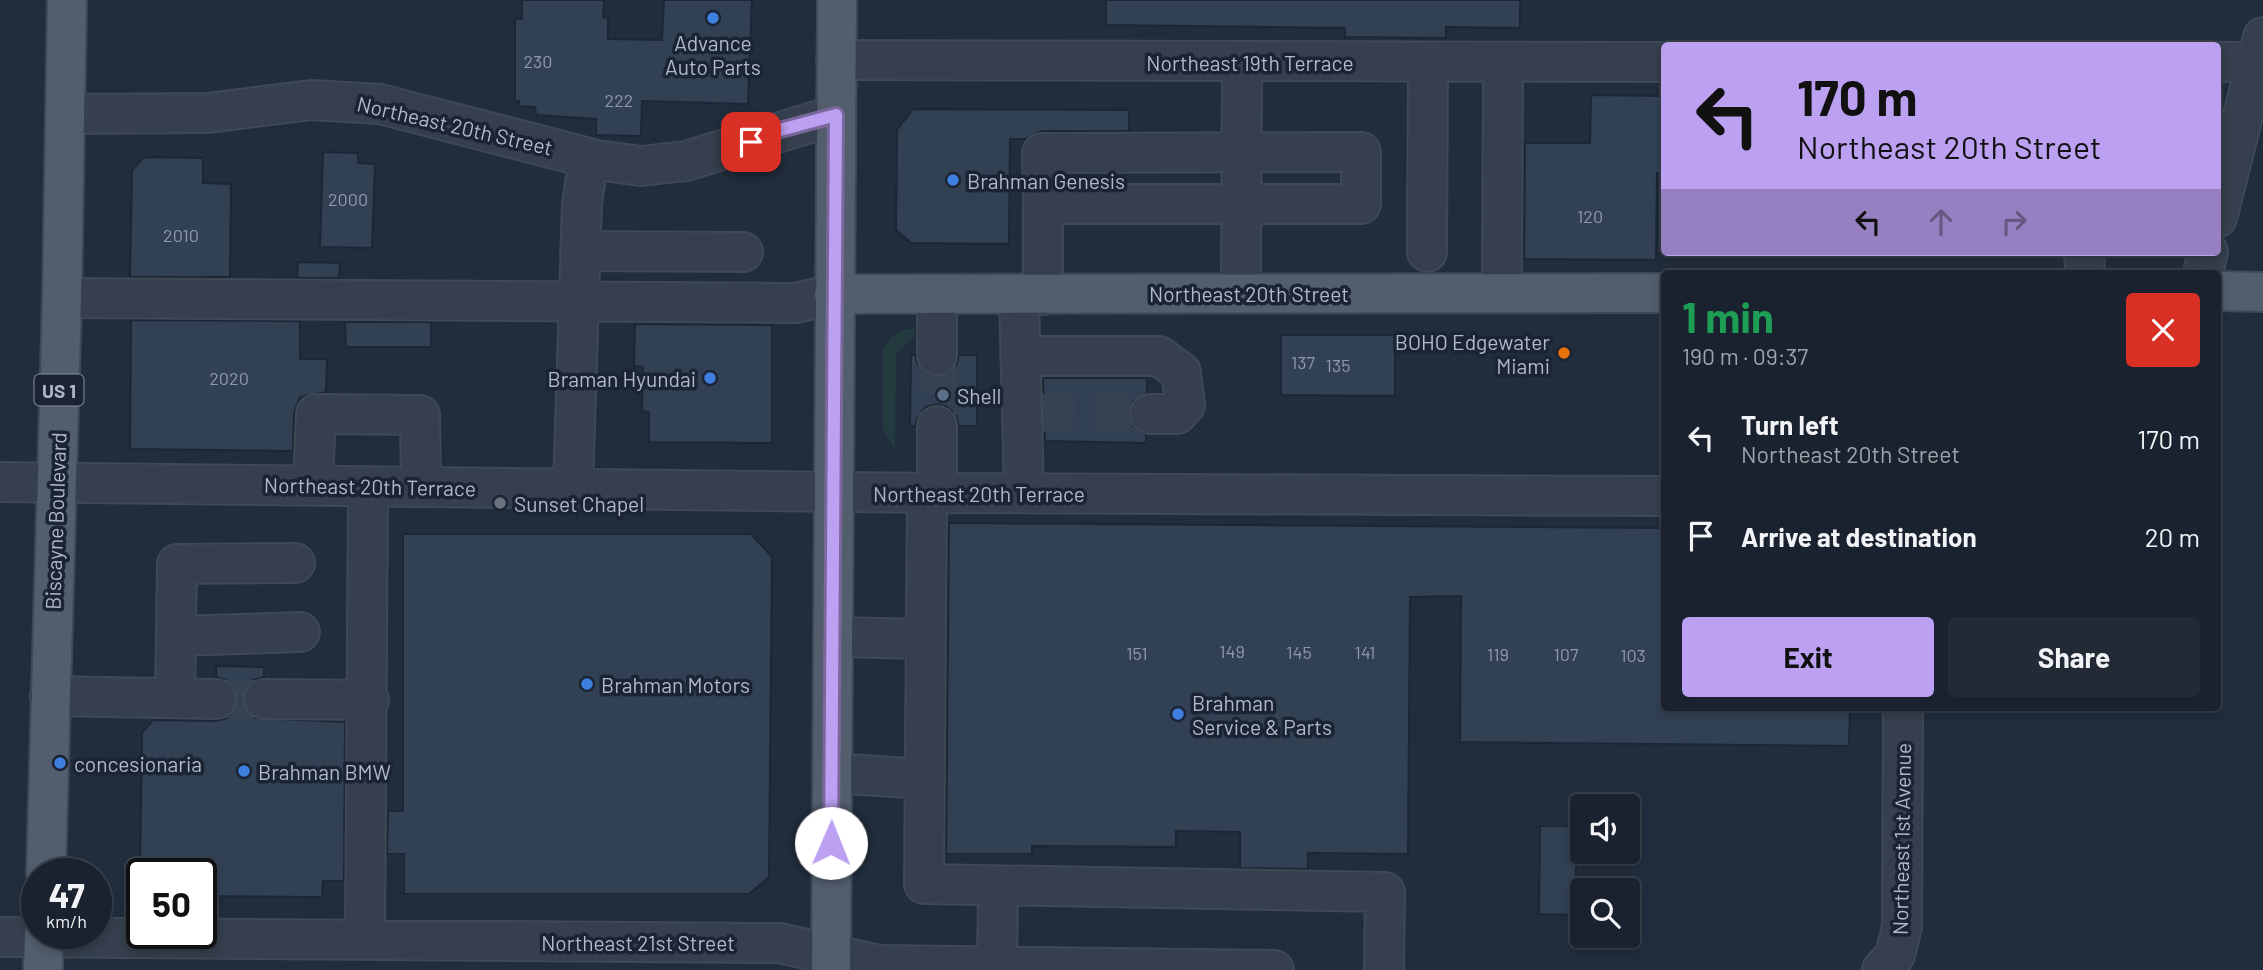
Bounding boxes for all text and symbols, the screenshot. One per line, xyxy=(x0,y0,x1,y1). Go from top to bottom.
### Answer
marker: Advance Auto Parts xyxy=(705,10,721,26)
place label: Advance Auto Parts xyxy=(665,30,761,79)
house number: 230 xyxy=(524,50,552,72)
street label: Northeast 19th Terrace xyxy=(1146,50,1354,75)
text: 170 m xyxy=(1797,67,1917,126)
icon: left xyxy=(1682,70,1773,161)
house number: 222 xyxy=(605,89,633,111)
street label: Northeast 20th Street xyxy=(355,90,555,160)
pin xyxy=(721,112,781,172)
icon: arrive xyxy=(732,123,770,161)
text: Northeast 20th Street xyxy=(1797,127,2101,165)
place label: Brahman Genesis xyxy=(967,168,1125,193)
marker: Brahman Genesis xyxy=(945,172,961,188)
house number: 2000 xyxy=(328,188,368,210)
icon: left xyxy=(1849,203,1887,241)
icon: ahead xyxy=(1922,203,1960,241)
icon: right xyxy=(1995,203,2033,241)
house number: 120 xyxy=(1577,205,1603,227)
house number: 2010 xyxy=(163,224,199,246)
street label: Northeast 20th Street xyxy=(1149,281,1349,306)
text: 1 min xyxy=(1682,291,1774,341)
button: close xyxy=(2126,293,2200,367)
place label: BOHO Edgewater Miami xyxy=(1395,329,1550,378)
text: 190 m · 09:37 xyxy=(1682,342,1808,370)
marker: BOHO Edgewater Miami xyxy=(1556,345,1572,361)
house number: 137 xyxy=(1291,351,1316,373)
house number: 135 xyxy=(1326,354,1350,376)
place label: Braman Hyundai xyxy=(547,366,696,391)
house number: 2020 xyxy=(209,367,249,389)
marker: Braman Hyundai xyxy=(702,370,718,386)
road number: US 1 xyxy=(34,374,84,406)
place label: Shell xyxy=(957,383,1001,408)
marker: Shell xyxy=(935,387,951,403)
text: Turn left xyxy=(1741,409,1839,440)
icon: left xyxy=(1682,419,1720,457)
text: 170 m xyxy=(2137,423,2200,454)
street label: Biscayne Boulevard xyxy=(39,432,71,610)
text: Northeast 20th Street xyxy=(1741,440,1960,468)
street label: Northeast 20th Terrace xyxy=(264,472,476,500)
street label: Northeast 20th Terrace xyxy=(873,481,1085,506)
place label: Sunset Chapel xyxy=(514,491,644,516)
marker: Sunset Chapel xyxy=(492,495,508,511)
icon: arrive xyxy=(1682,517,1720,555)
text: Arrive at destination xyxy=(1741,521,1977,552)
text: 20 m xyxy=(2145,521,2200,552)
button: Exit xyxy=(1682,617,1934,697)
button: Share xyxy=(1948,617,2200,697)
house number: 149 xyxy=(1219,640,1245,662)
house number: 145 xyxy=(1286,641,1312,663)
house number: 141 xyxy=(1355,641,1375,663)
house number: 151 xyxy=(1126,642,1148,664)
house number: 119 xyxy=(1487,643,1509,665)
house number: 107 xyxy=(1554,643,1579,665)
house number: 103 xyxy=(1620,644,1646,666)
place label: Brahman Motors xyxy=(601,672,750,697)
marker: Brahman Motors xyxy=(579,676,595,692)
place label: Brahman Service & Parts xyxy=(1192,690,1332,739)
marker: Brahman Service & Parts xyxy=(1170,706,1186,722)
street label: Northeast 1st Avenue xyxy=(1887,743,1915,935)
place label: concesionaria xyxy=(74,751,202,776)
marker: concesionaria xyxy=(52,755,68,771)
place label: Brahman BMW xyxy=(258,759,391,784)
marker: Brahman BMW xyxy=(236,763,252,779)
map controls xyxy=(1570,794,1640,948)
button: sound xyxy=(1570,794,1640,864)
position arrow xyxy=(794,806,868,880)
speed limit sign: 50 xyxy=(126,858,217,949)
text: 47 xyxy=(48,873,85,915)
button: search xyxy=(1570,878,1640,948)
text: km/h xyxy=(46,910,87,932)
street label: Northeast 21st Street xyxy=(541,930,735,955)

